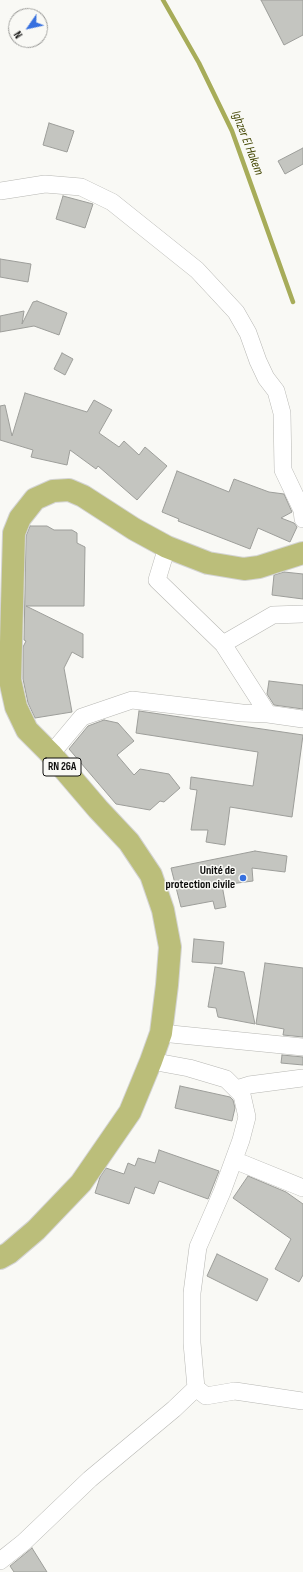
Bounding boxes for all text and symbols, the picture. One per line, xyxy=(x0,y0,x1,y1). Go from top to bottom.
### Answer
north arrow xyxy=(8,8,48,48)
text: N xyxy=(11,28,25,41)
water label: Ighzer El Hakem xyxy=(228,109,266,177)
road number: RN 26A xyxy=(43,758,81,776)
place label: Unité de protection civile xyxy=(166,864,235,892)
marker: Unité de protection civile xyxy=(238,873,248,883)

